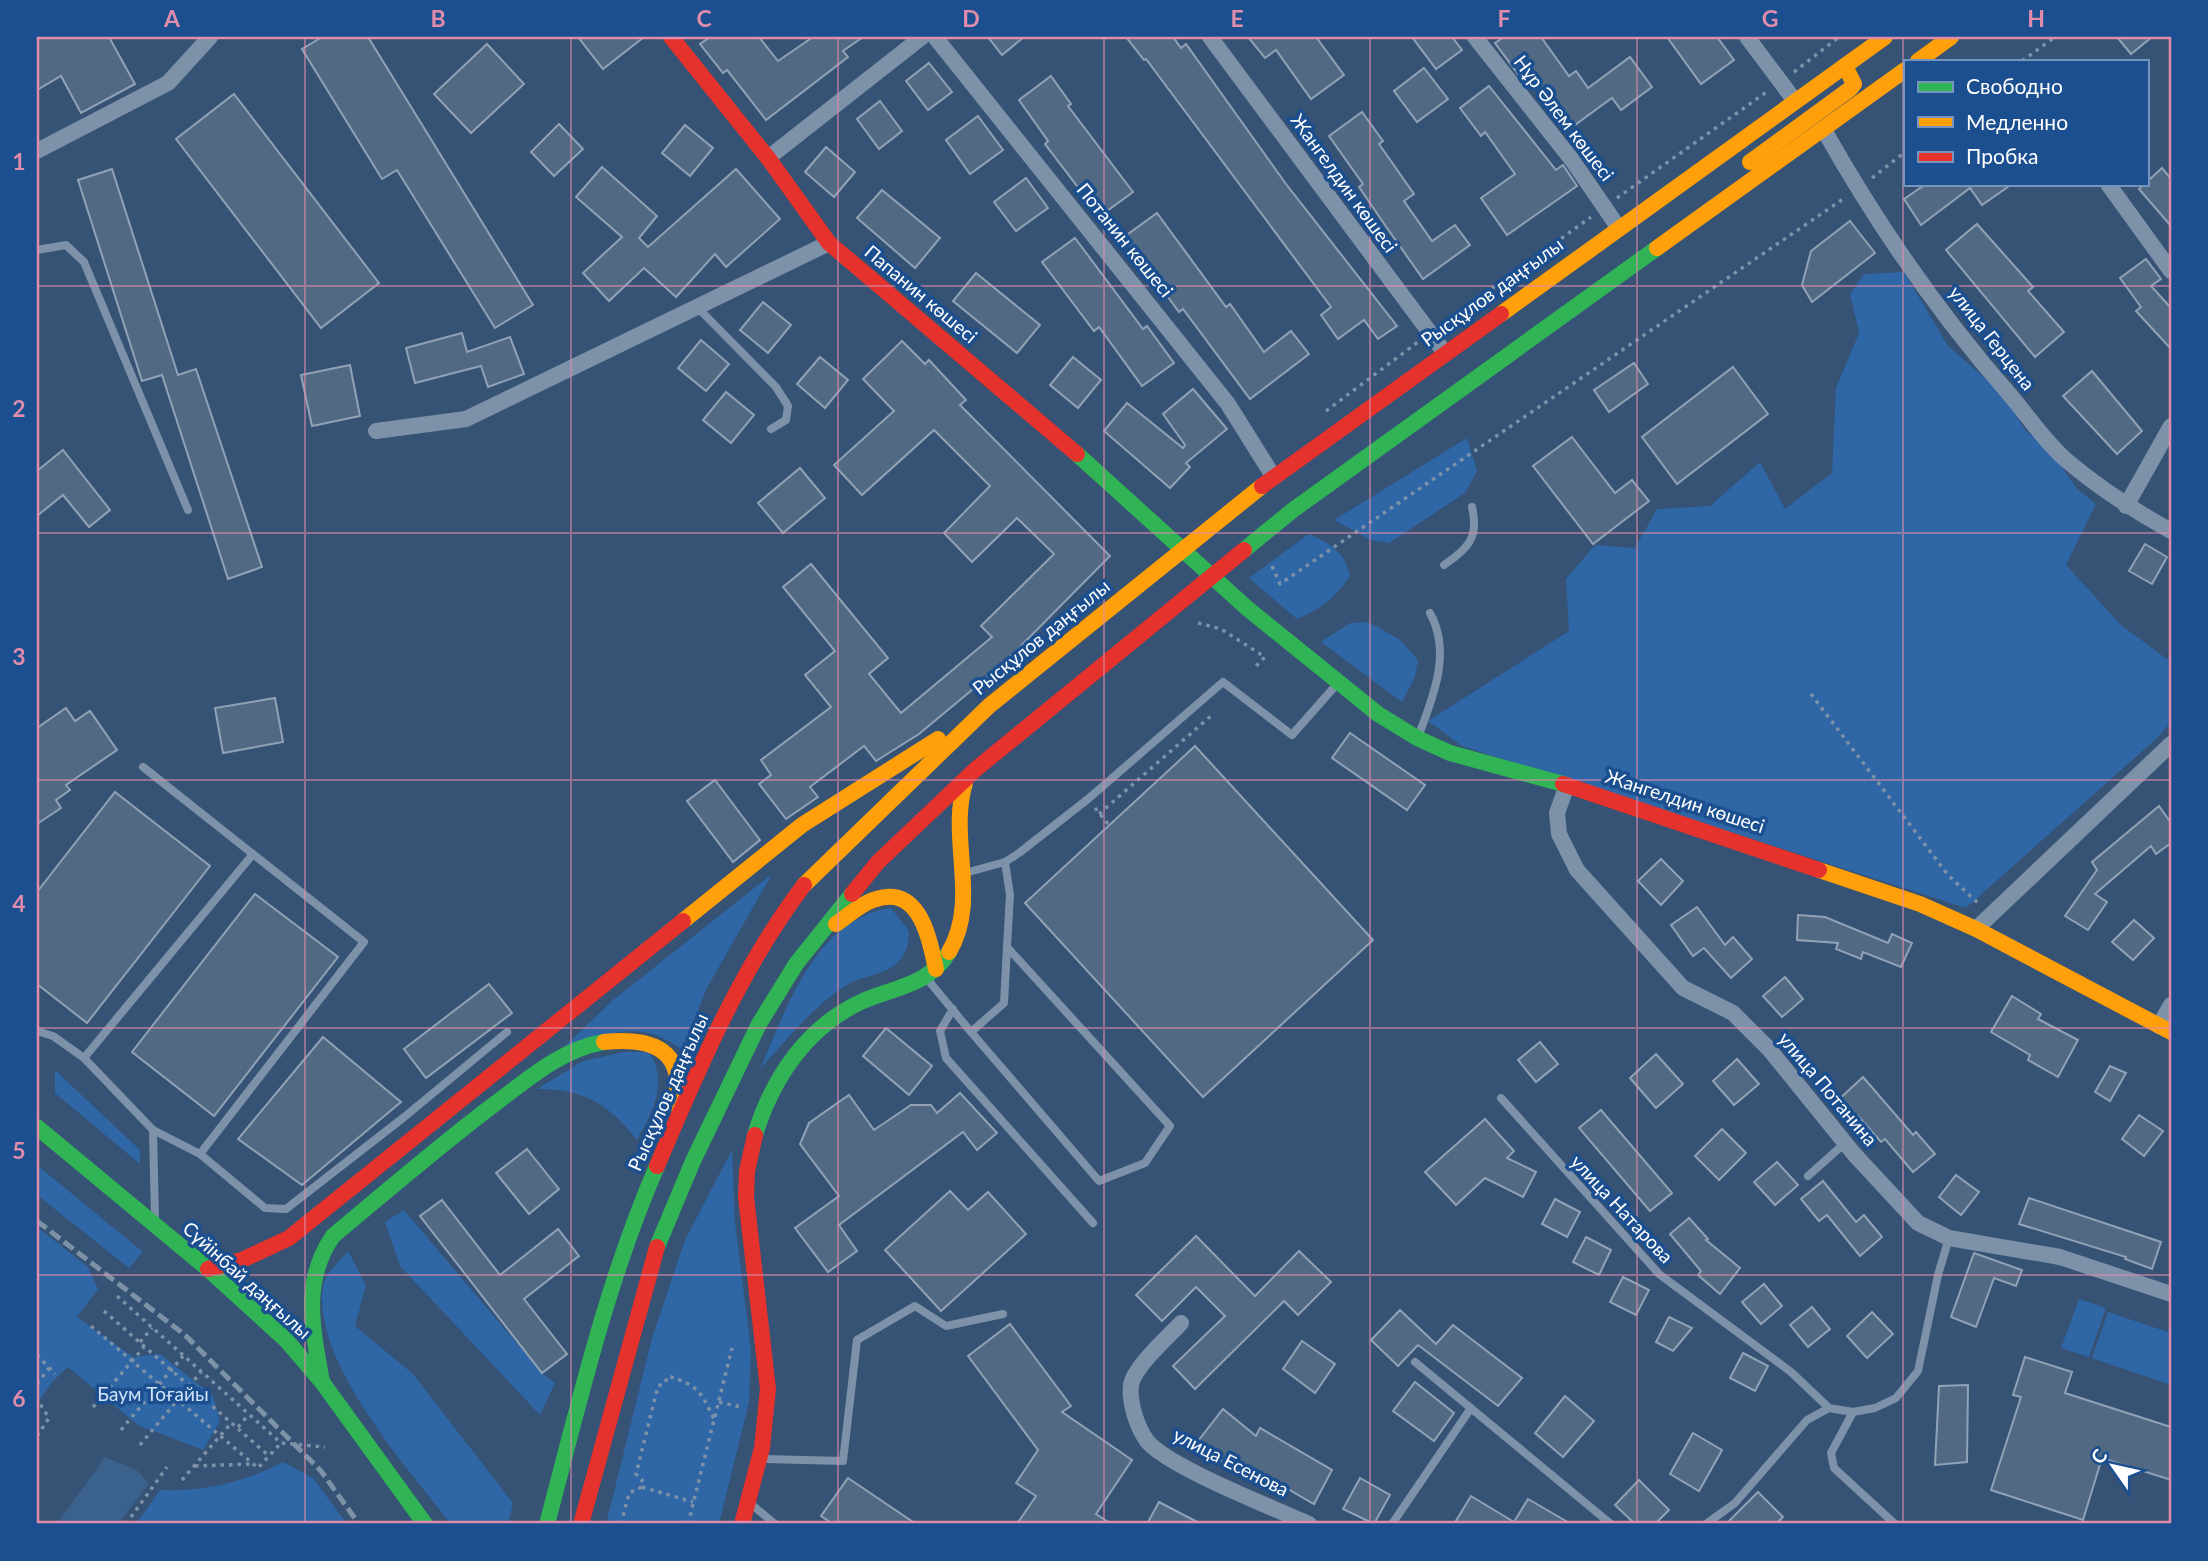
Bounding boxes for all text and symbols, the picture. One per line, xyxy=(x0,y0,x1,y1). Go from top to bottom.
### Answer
text: A xyxy=(163,4,181,32)
text: B xyxy=(430,4,446,32)
text: C xyxy=(696,4,712,32)
text: D xyxy=(962,4,980,32)
text: E xyxy=(1230,4,1244,32)
text: F xyxy=(1497,4,1511,32)
text: G xyxy=(1762,4,1778,32)
text: H xyxy=(2027,4,2045,32)
street label: Нұр Әлем көшесі xyxy=(1510,50,1619,185)
legend xyxy=(1904,60,2148,186)
text: Свободно xyxy=(1966,73,2063,98)
street label: Жангелдин көшесі xyxy=(1286,109,1402,257)
text: Медленно xyxy=(1966,109,2068,134)
text: Пробка xyxy=(1966,143,2039,168)
text: 1 xyxy=(12,147,26,175)
street label: Потанин көшесі xyxy=(1072,178,1178,301)
street label: Рысқұлов даңғылы xyxy=(1416,232,1567,351)
street label: Папанин көшесі xyxy=(860,240,982,347)
street label: улица Герцена xyxy=(1945,281,2040,394)
text: 2 xyxy=(12,394,26,422)
street label: Рысқұлов даңғылы xyxy=(967,574,1114,699)
text: 3 xyxy=(12,642,26,670)
street label: Жангелдин көшесі xyxy=(1603,764,1768,837)
text: 4 xyxy=(12,889,26,917)
street label: Рысқұлов даңғылы xyxy=(622,1010,713,1174)
street label: улица Потанина xyxy=(1774,1027,1883,1150)
text: 5 xyxy=(12,1136,26,1164)
street label: улица Натарова xyxy=(1566,1150,1678,1267)
street label: Сүйінбай даңғылы xyxy=(178,1216,316,1343)
park label: Баум Тоғайы xyxy=(97,1382,209,1405)
text: 6 xyxy=(12,1384,26,1412)
street label: улица Есенова xyxy=(1170,1423,1293,1501)
north arrow xyxy=(2078,1432,2148,1502)
text: С xyxy=(2085,1444,2112,1468)

